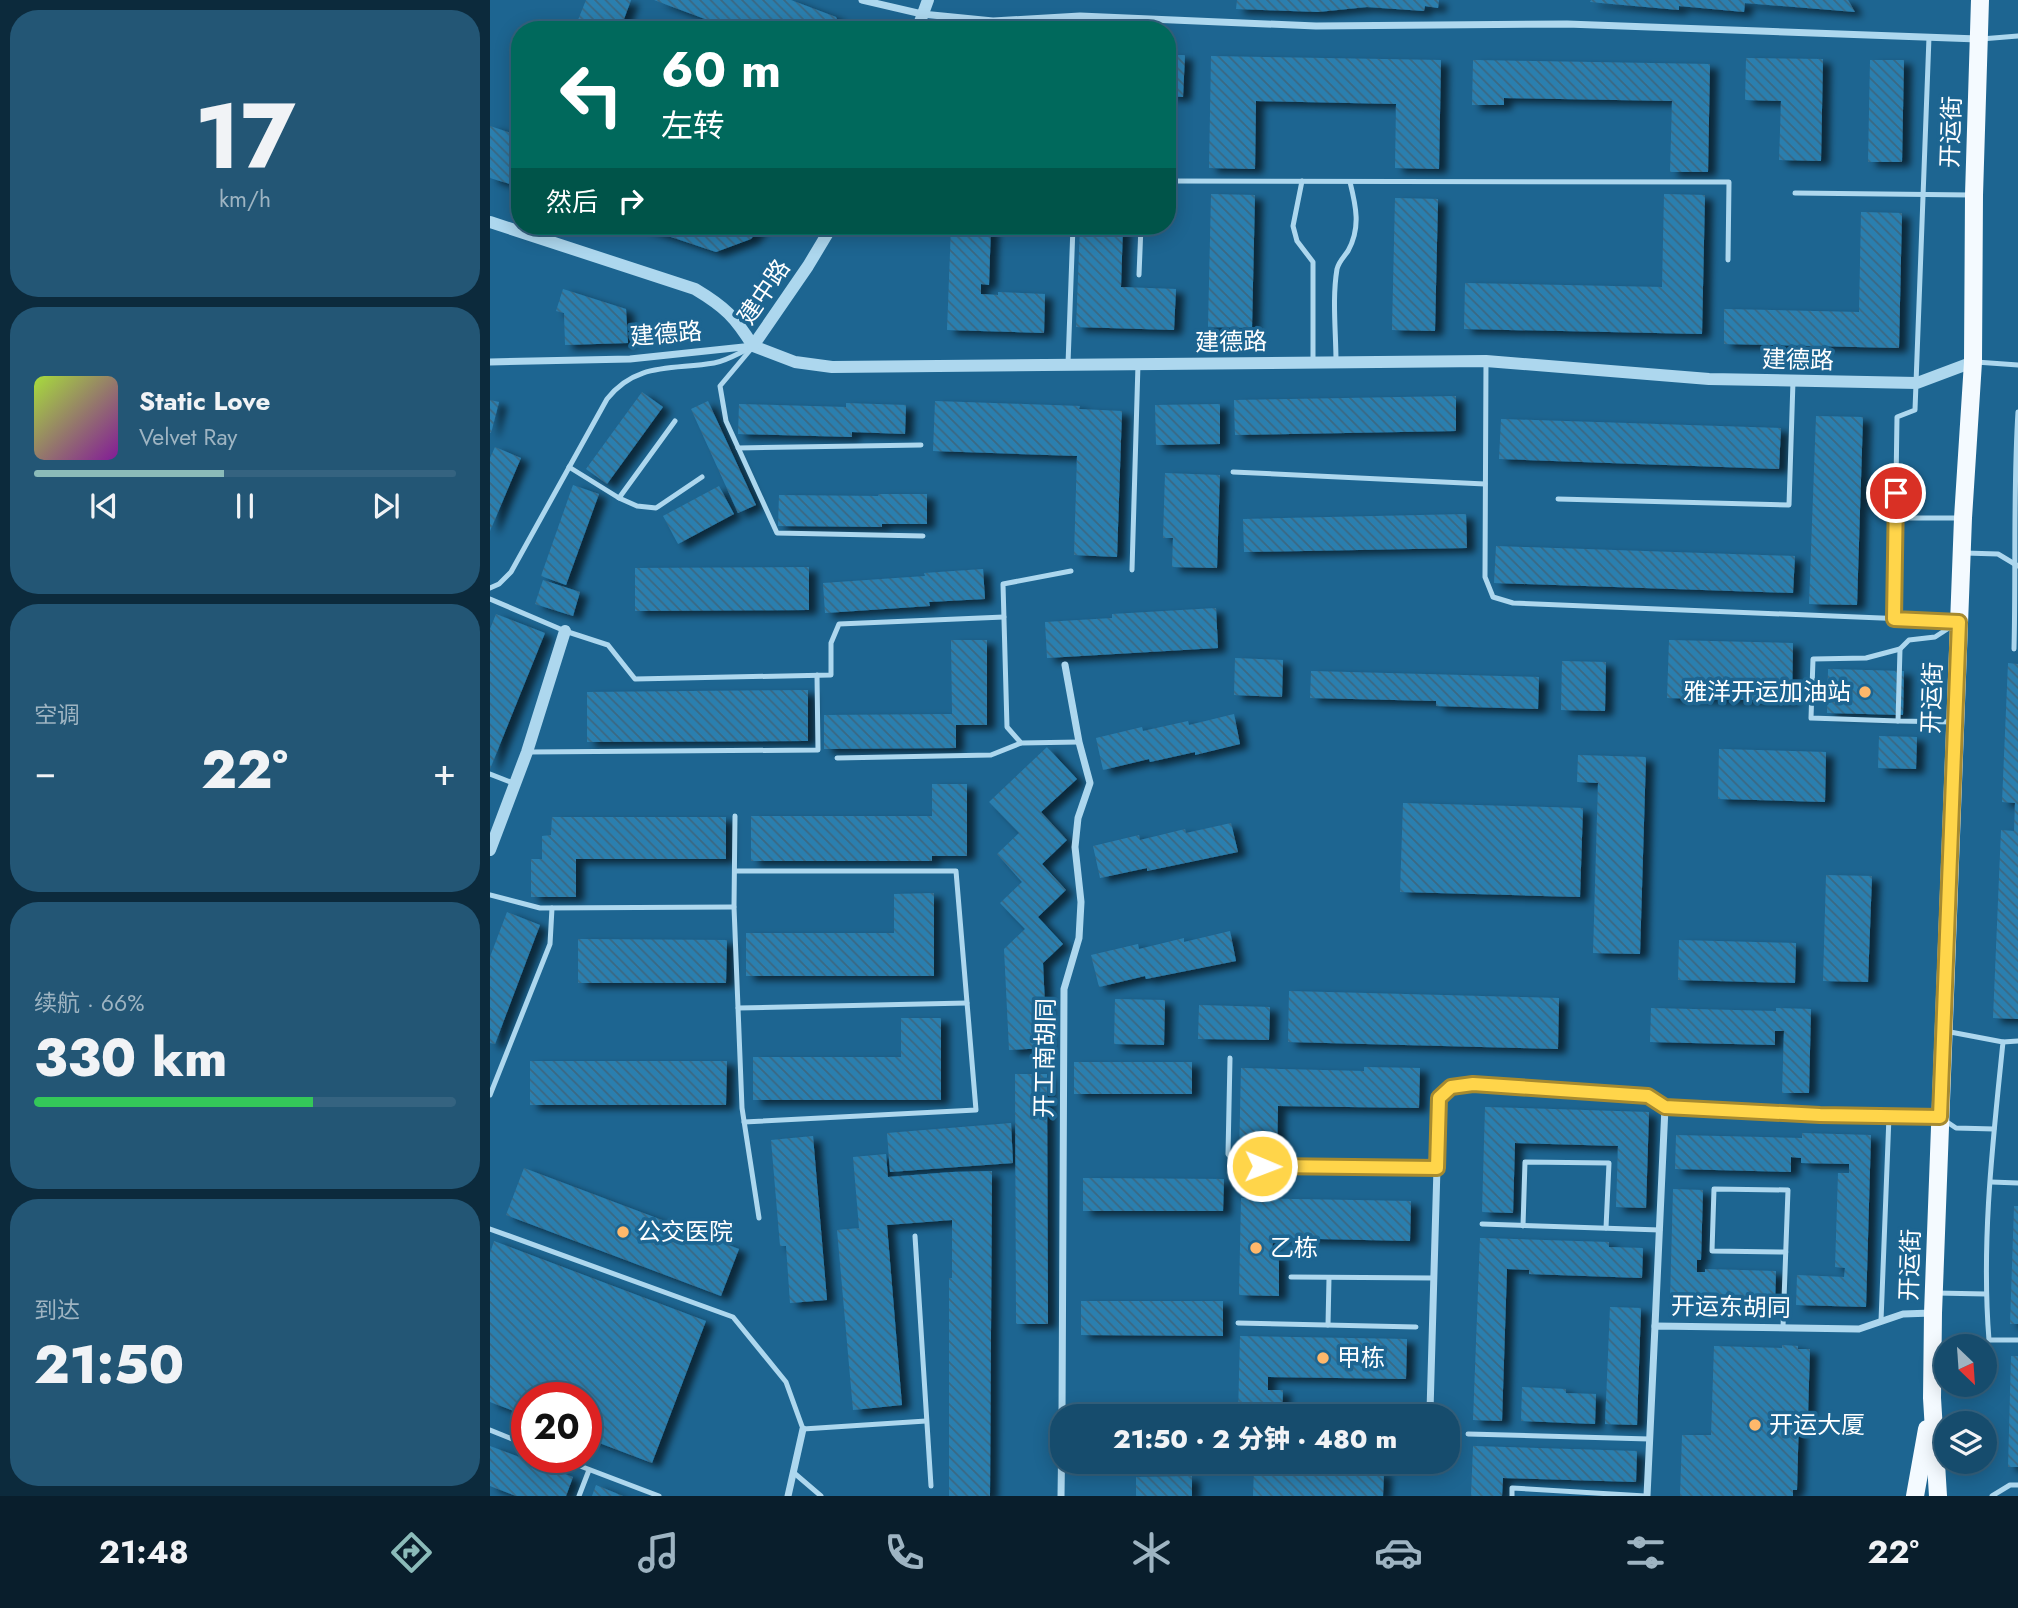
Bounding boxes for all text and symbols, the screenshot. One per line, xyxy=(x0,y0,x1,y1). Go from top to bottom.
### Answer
text: 60 m xyxy=(661,35,781,105)
icon: left xyxy=(546,49,637,140)
text: 17 xyxy=(194,71,296,202)
street label: 开运街 xyxy=(1932,95,1969,169)
text: 左转 xyxy=(661,103,725,149)
text: km/h xyxy=(219,182,271,216)
icon: right xyxy=(612,182,650,220)
text: 然后 xyxy=(546,183,598,221)
street label: 建中路 xyxy=(729,252,798,331)
street label: 建德路 xyxy=(629,313,703,354)
street label: 建德路 xyxy=(1195,323,1267,360)
street label: 建德路 xyxy=(1762,341,1834,378)
text: Static Love xyxy=(139,382,271,420)
text: Velvet Ray xyxy=(139,420,237,454)
pin xyxy=(1866,463,1926,523)
icon: arrive xyxy=(1877,474,1915,512)
icon: previous xyxy=(85,487,123,525)
icon: pause xyxy=(226,487,264,525)
icon: next xyxy=(367,487,405,525)
street label: 开运街 xyxy=(1913,661,1950,735)
place label: 雅洋开运加油站 xyxy=(1683,674,1851,709)
marker: 雅洋开运加油站 xyxy=(1857,684,1873,700)
text: 空调 xyxy=(34,698,80,732)
text: 22° xyxy=(201,732,288,808)
text: − xyxy=(34,744,56,799)
text: + xyxy=(433,744,456,799)
text: 续航 · 66% xyxy=(34,986,144,1020)
street label: 开工南胡同 xyxy=(1026,998,1063,1118)
text: 330 km xyxy=(34,1020,227,1096)
position arrow xyxy=(1225,1129,1299,1203)
place label: 公交医院 xyxy=(637,1214,733,1249)
marker: 公交医院 xyxy=(615,1224,631,1240)
street label: 开运街 xyxy=(1891,1228,1928,1302)
place label: 乙栋 xyxy=(1270,1230,1318,1265)
marker: 乙栋 xyxy=(1248,1240,1264,1256)
street label: 开运东胡同 xyxy=(1671,1288,1791,1325)
text: 到达 xyxy=(34,1293,80,1327)
text: 21:50 xyxy=(34,1327,184,1403)
north arrow xyxy=(1934,1334,1997,1396)
map controls xyxy=(1934,1334,1997,1474)
place label: 甲栋 xyxy=(1337,1340,1385,1375)
marker: 甲栋 xyxy=(1315,1350,1331,1366)
speed limit sign: 20 xyxy=(511,1382,602,1473)
place label: 开运大厦 xyxy=(1769,1407,1865,1442)
button: layers xyxy=(1934,1411,1997,1474)
marker: 开运大厦 xyxy=(1747,1417,1763,1433)
text: 21:50 · 2 分钟 · 480 m xyxy=(1113,1420,1397,1458)
icon: directions xyxy=(387,1528,436,1577)
icon: music xyxy=(634,1528,683,1577)
icon: phone xyxy=(880,1528,929,1577)
icon: climate xyxy=(1127,1528,1176,1577)
icon: car xyxy=(1374,1528,1423,1577)
icon: filters xyxy=(1621,1528,1670,1577)
text: 21:48 xyxy=(99,1529,189,1575)
text: 22° xyxy=(1868,1529,1919,1575)

